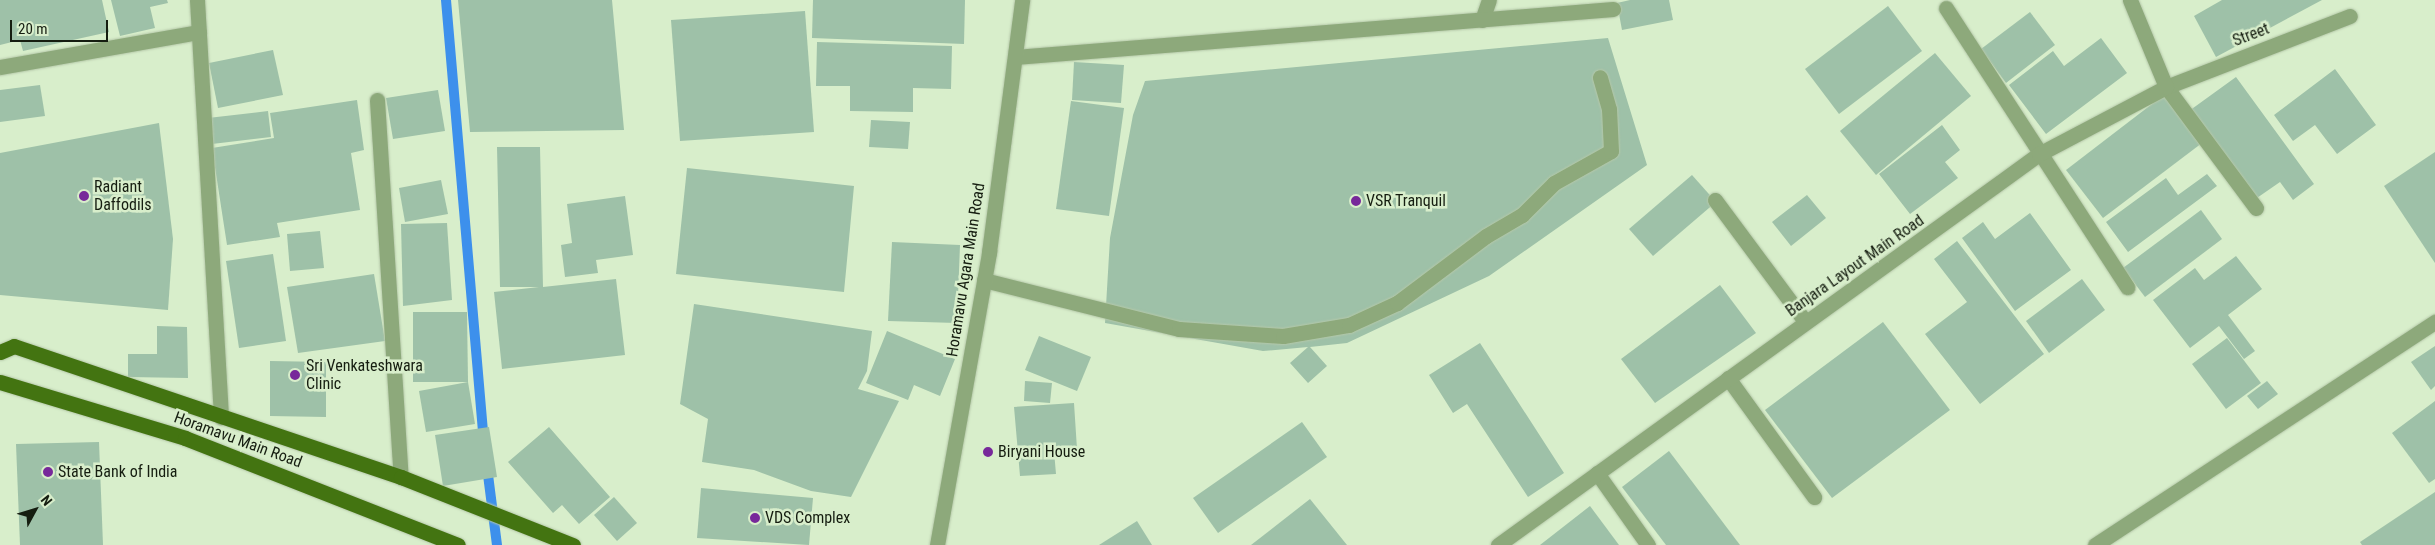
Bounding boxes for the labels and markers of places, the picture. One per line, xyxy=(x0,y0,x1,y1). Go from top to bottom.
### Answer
place label: Radiant Daffodils xyxy=(94,177,152,215)
marker: Radiant Daffodils xyxy=(78,190,90,202)
place label: VSR Tranquil xyxy=(1366,191,1446,211)
marker: VSR Tranquil xyxy=(1350,195,1362,207)
place label: Sri Venkateshwara Clinic xyxy=(306,356,423,394)
marker: Sri Venkateshwara Clinic xyxy=(288,368,302,382)
place label: Biryani House xyxy=(998,442,1085,462)
marker: Biryani House xyxy=(982,446,994,458)
place label: State Bank of India xyxy=(58,462,177,482)
marker: State Bank of India xyxy=(42,466,54,478)
place label: VDS Complex xyxy=(765,508,850,528)
marker: VDS Complex xyxy=(749,512,761,524)

